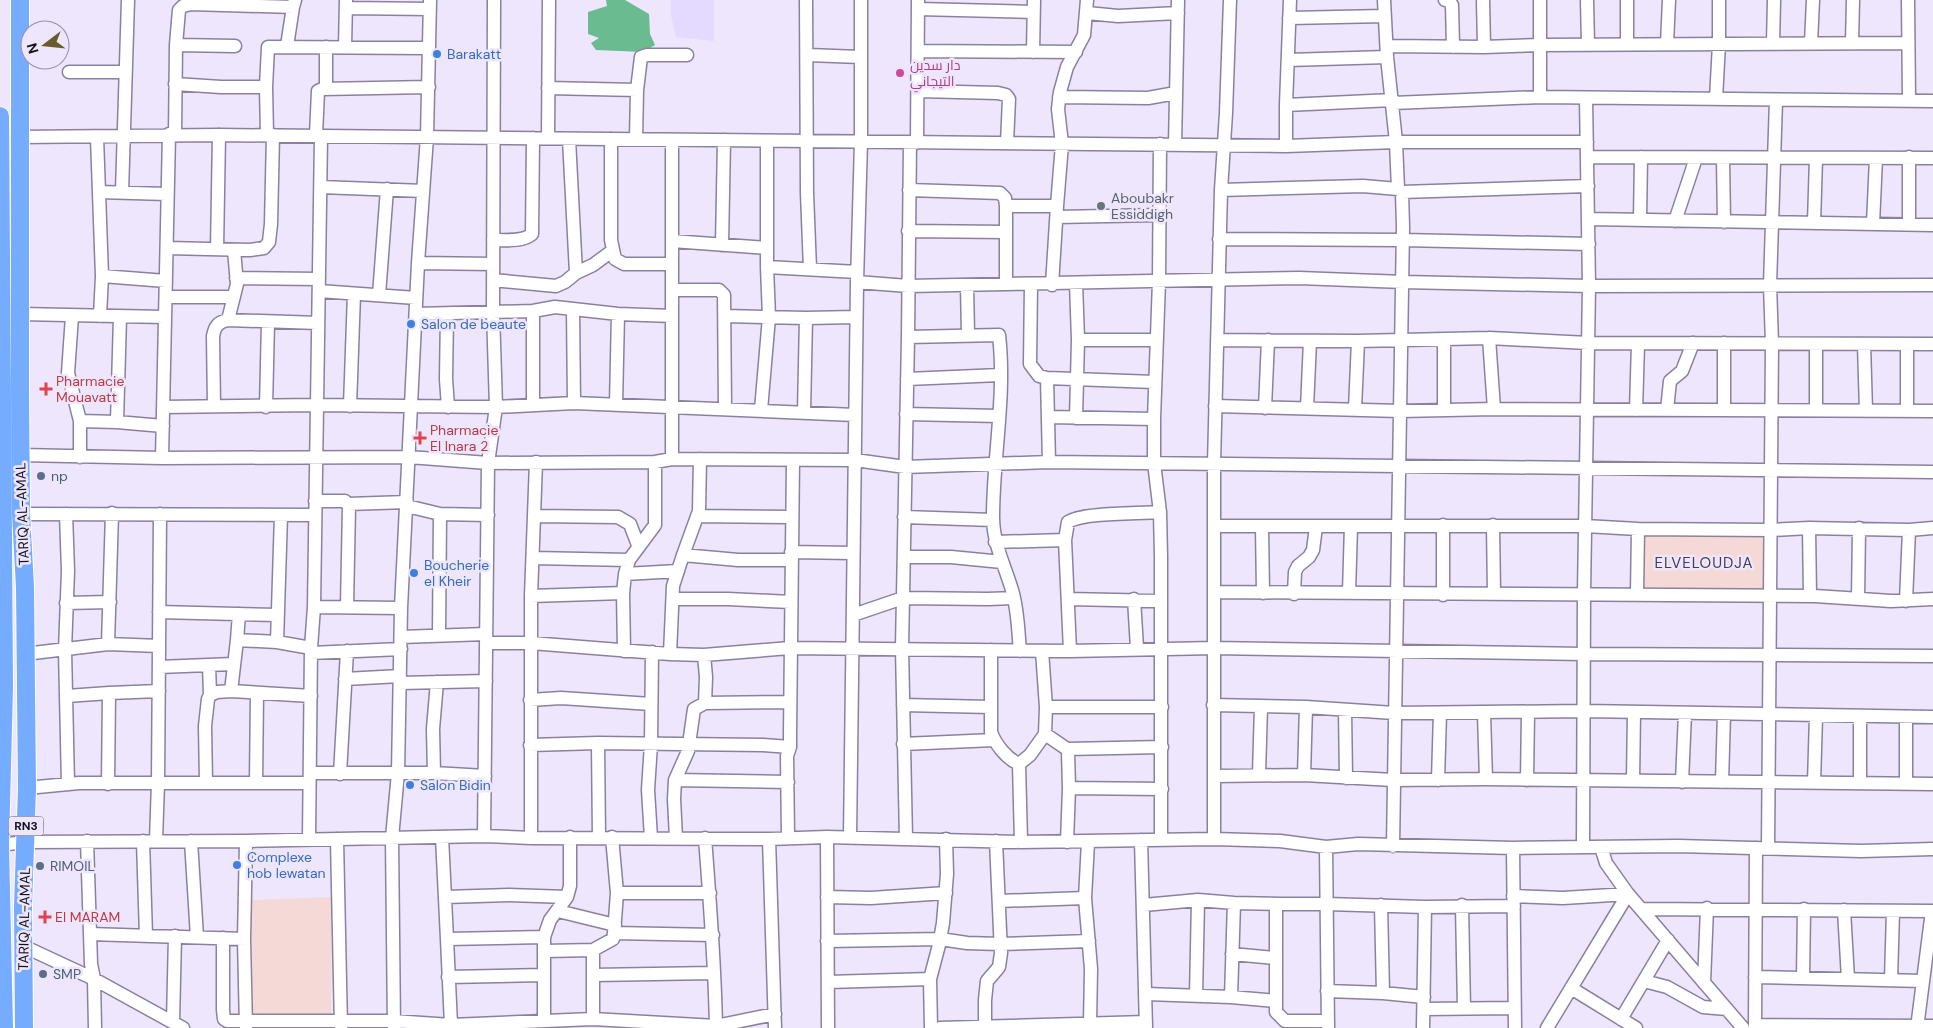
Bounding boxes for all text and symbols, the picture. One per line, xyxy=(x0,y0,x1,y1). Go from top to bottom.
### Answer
north arrow xyxy=(20,20,70,70)
text: N xyxy=(22,41,43,56)
place label: Barakatt xyxy=(447,45,501,63)
marker: Barakatt xyxy=(431,48,443,60)
place label: دار سدين التيجاني xyxy=(910,56,961,93)
marker: دار سدين التيجاني xyxy=(894,67,906,79)
place label: Aboubakr Essiddigh xyxy=(1111,189,1174,223)
marker: Aboubakr Essiddigh xyxy=(1095,200,1107,212)
place label: Salon de beaute xyxy=(421,315,526,333)
marker: Salon de beaute xyxy=(405,318,417,330)
place label: Pharmacie Mouavatt xyxy=(56,372,124,406)
marker: Pharmacie Mouavatt xyxy=(40,383,52,395)
place label: Pharmacie El Inara 2 xyxy=(430,421,498,455)
marker: Pharmacie El Inara 2 xyxy=(414,432,426,444)
street label: TARIQ AL-AMAL xyxy=(11,462,33,566)
place label: np xyxy=(51,467,68,485)
marker: np xyxy=(35,470,47,482)
district label: ELVELOUDJA xyxy=(1655,553,1753,573)
place label: Boucherie el Kheir xyxy=(424,556,489,590)
marker: Boucherie el Kheir xyxy=(408,567,420,579)
place label: Salon Bidin xyxy=(420,776,491,794)
marker: Salon Bidin xyxy=(404,779,416,791)
road number: RN3 xyxy=(8,816,44,836)
place label: Complexe hob lewatan xyxy=(247,848,326,882)
place label: RIMOIL xyxy=(50,857,95,875)
marker: Complexe hob lewatan xyxy=(231,859,243,871)
marker: RIMOIL xyxy=(34,860,46,872)
street label: TARIQ AL-AMAL xyxy=(14,867,34,971)
place label: El MARAM xyxy=(55,908,120,926)
marker: El MARAM xyxy=(39,911,51,923)
place label: SMP xyxy=(53,965,81,983)
marker: SMP xyxy=(37,968,49,980)

